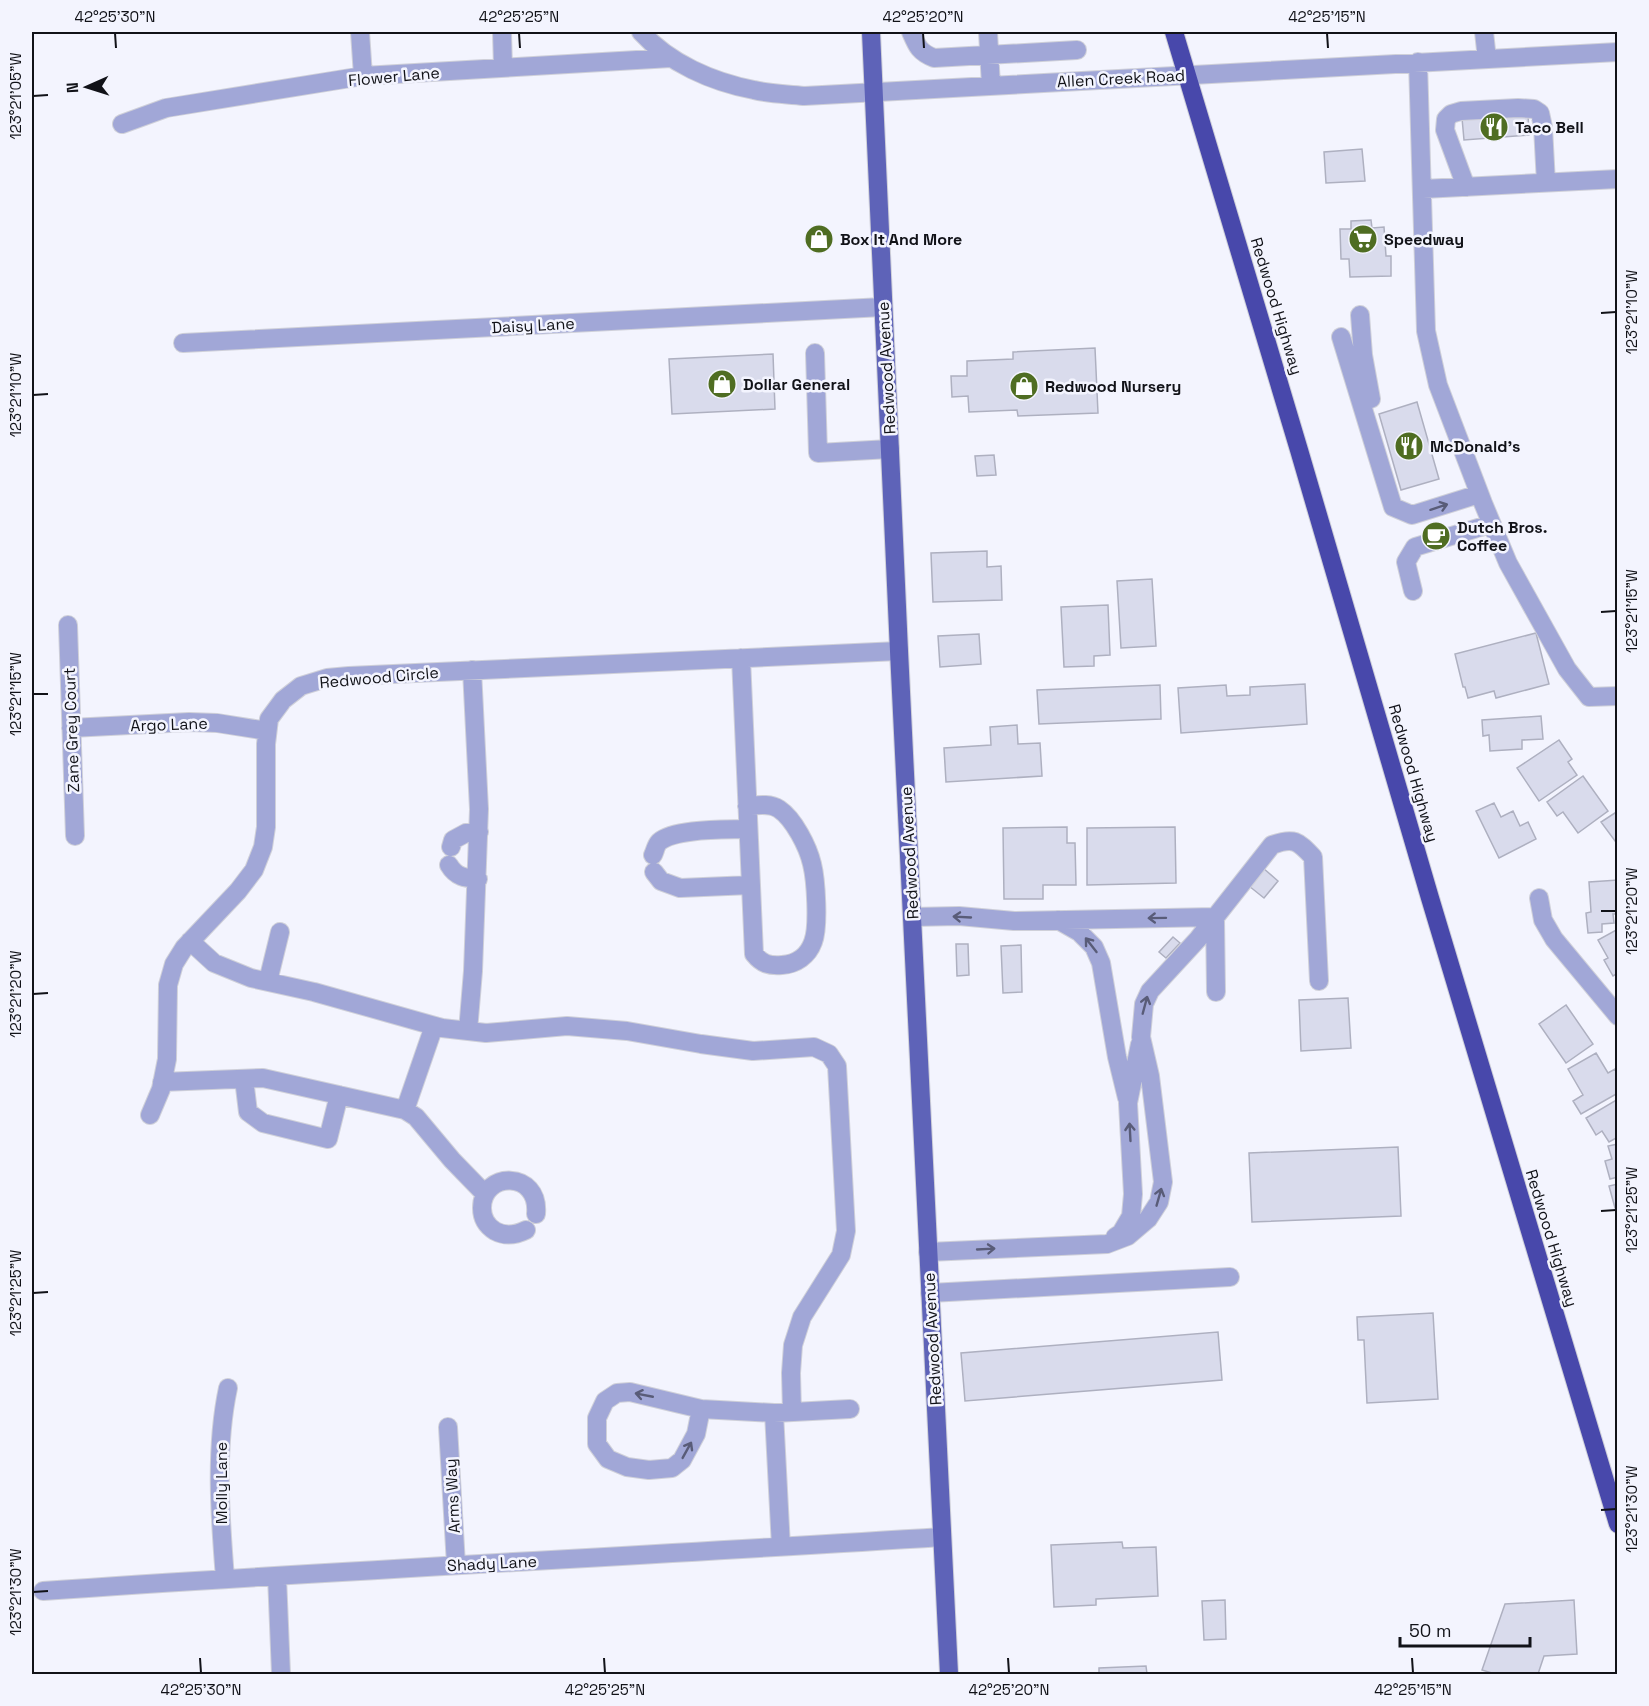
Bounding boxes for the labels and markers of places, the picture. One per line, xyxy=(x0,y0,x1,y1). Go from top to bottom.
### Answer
restaurant icon: Taco Bell xyxy=(1478,111,1510,143)
place label: Taco Bell xyxy=(1515,117,1584,138)
shop icon: Box It And More xyxy=(803,223,835,255)
supermarket icon: Speedway xyxy=(1347,223,1379,255)
place label: Box It And More xyxy=(840,229,962,250)
place label: Speedway xyxy=(1384,229,1464,250)
shop icon: Dollar General xyxy=(706,368,738,400)
shop icon: Redwood Nursery xyxy=(1008,370,1040,402)
place label: Dollar General xyxy=(743,374,850,395)
place label: Redwood Nursery xyxy=(1045,376,1181,397)
restaurant icon: McDonald's xyxy=(1393,430,1425,462)
place label: McDonald's xyxy=(1430,436,1520,457)
place label: Dutch Bros. Coffee xyxy=(1457,517,1547,556)
cafe icon: Dutch Bros. Coffee xyxy=(1420,520,1452,552)

